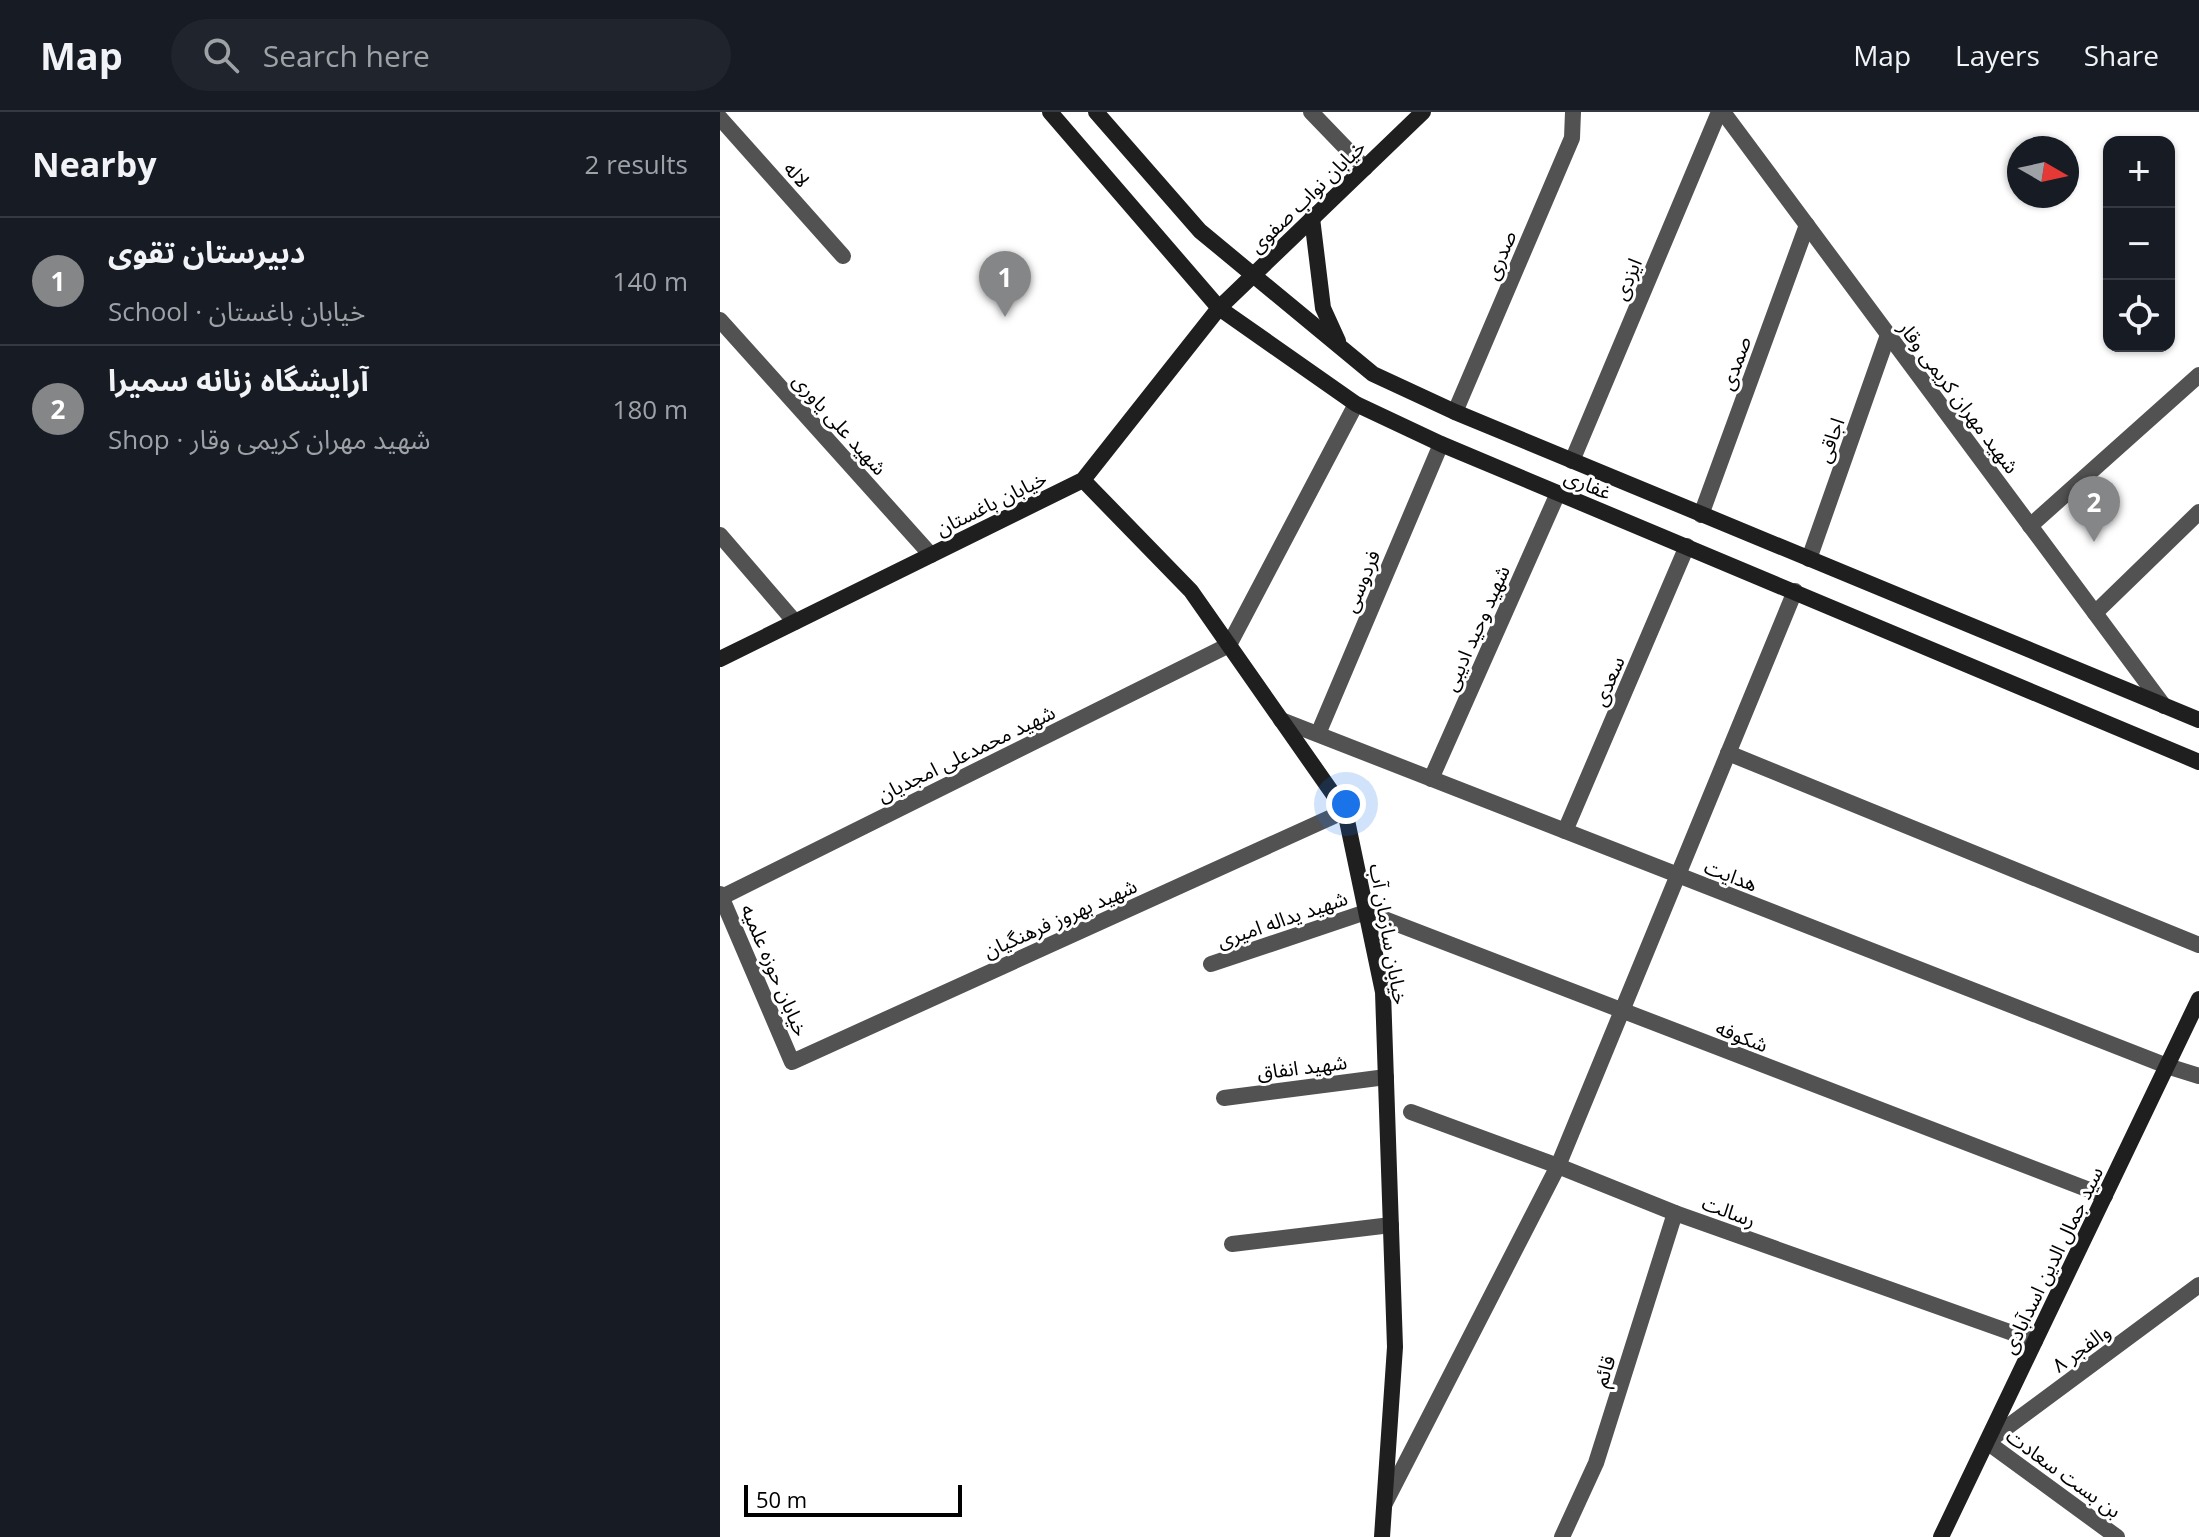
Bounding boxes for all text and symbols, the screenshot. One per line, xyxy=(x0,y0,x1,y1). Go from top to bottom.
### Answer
search box xyxy=(171,19,731,91)
text: Map xyxy=(40,29,123,81)
icon: search xyxy=(199,33,243,77)
text: Search here xyxy=(263,35,430,76)
text: Map xyxy=(1853,36,1911,74)
text: Layers xyxy=(1955,36,2040,74)
text: Share xyxy=(2084,36,2159,74)
street label: خیابان نواب صفوی xyxy=(1243,133,1371,259)
north arrow xyxy=(2007,136,2079,208)
map controls xyxy=(2103,136,2175,352)
button: + xyxy=(2103,136,2175,208)
text: Nearby xyxy=(32,141,157,187)
text: 2 results xyxy=(585,146,688,182)
street label: لاله xyxy=(778,155,816,193)
button: − xyxy=(2103,208,2175,280)
street label: صدری xyxy=(1478,226,1522,284)
text: دبیرستان تقوی xyxy=(108,231,305,272)
pin: 1 xyxy=(979,251,1031,317)
street label: ایزدی xyxy=(1606,254,1648,304)
text: 1 xyxy=(51,263,65,299)
text: 140 m xyxy=(613,263,688,299)
button: locate xyxy=(2103,280,2175,352)
text: School · خیابان باغستان xyxy=(108,293,365,329)
street label: شهید مهران کریمی وقار xyxy=(1892,314,2025,479)
street label: صمدی xyxy=(1713,332,1757,394)
text: آرایشگاه زنانه سمیرا xyxy=(108,359,369,400)
street label: شهید علی یاوری xyxy=(787,367,893,481)
text: 2 xyxy=(51,391,65,427)
text: 180 m xyxy=(613,391,688,427)
street label: اجاقی xyxy=(1809,414,1851,466)
text: Shop · شهید مهران کریمی وقار xyxy=(108,421,430,457)
street label: غفاری xyxy=(1561,462,1615,506)
street label: خیابان باغستان xyxy=(931,464,1051,542)
pin: 2 xyxy=(2068,476,2120,542)
street label: فردوسی xyxy=(1336,546,1386,616)
street label: شهید وحید ادیبی xyxy=(1436,561,1516,695)
street label: سعدی xyxy=(1585,652,1631,710)
street label: شهید محمدعلی امجدیان xyxy=(873,698,1059,808)
your location xyxy=(1326,784,1366,824)
street label: هدایت xyxy=(1701,853,1761,897)
street label: خیابان سازمان آب xyxy=(1363,861,1415,1007)
street label: شهید بهروز فرهنگیان xyxy=(979,872,1141,964)
street label: شهید یداله امیری xyxy=(1213,884,1351,954)
street label: خیابان حوزه علمیه xyxy=(735,900,815,1040)
street label: شکوفه xyxy=(1712,1014,1772,1058)
street label: شهید انفاق xyxy=(1255,1048,1349,1086)
street label: سید جمال الدین اسدآبادی xyxy=(1995,1162,2109,1358)
street label: رسالت xyxy=(1698,1189,1760,1233)
street label: والفجر ۸ xyxy=(2046,1318,2116,1378)
street label: قائم xyxy=(1587,1352,1623,1391)
street label: بن بست سعادت xyxy=(2001,1422,2127,1524)
scale bar xyxy=(744,1481,962,1517)
text: 50 m xyxy=(756,1484,807,1514)

